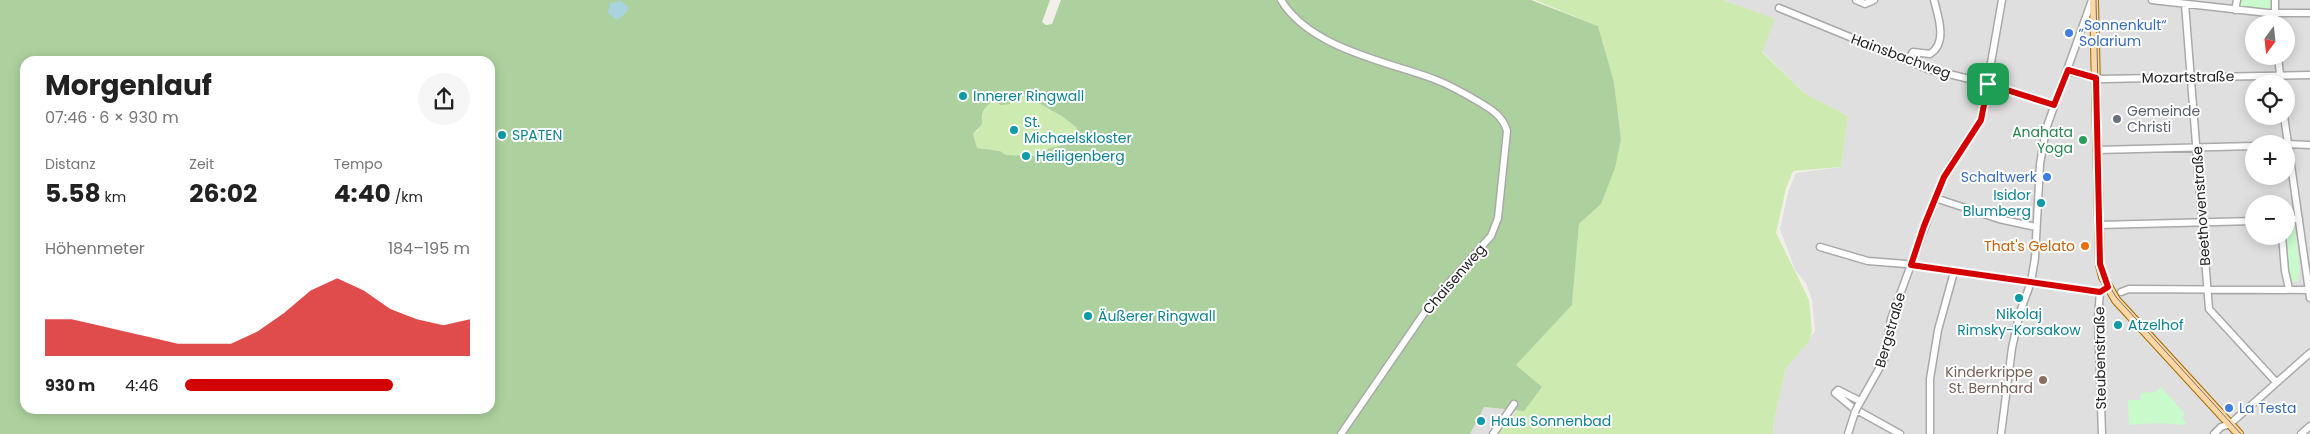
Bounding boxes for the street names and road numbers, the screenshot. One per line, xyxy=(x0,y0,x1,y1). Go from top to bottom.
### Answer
street label: Hainsbachweg xyxy=(1848,29,1954,83)
street label: Mozartstraße xyxy=(2142,66,2235,88)
street label: Beethovenstraße xyxy=(2187,145,2215,266)
street label: Chaisenweg xyxy=(1418,240,1490,318)
street label: Bergstraße xyxy=(1870,290,1910,370)
street label: Steubenstraße xyxy=(2089,306,2111,410)

